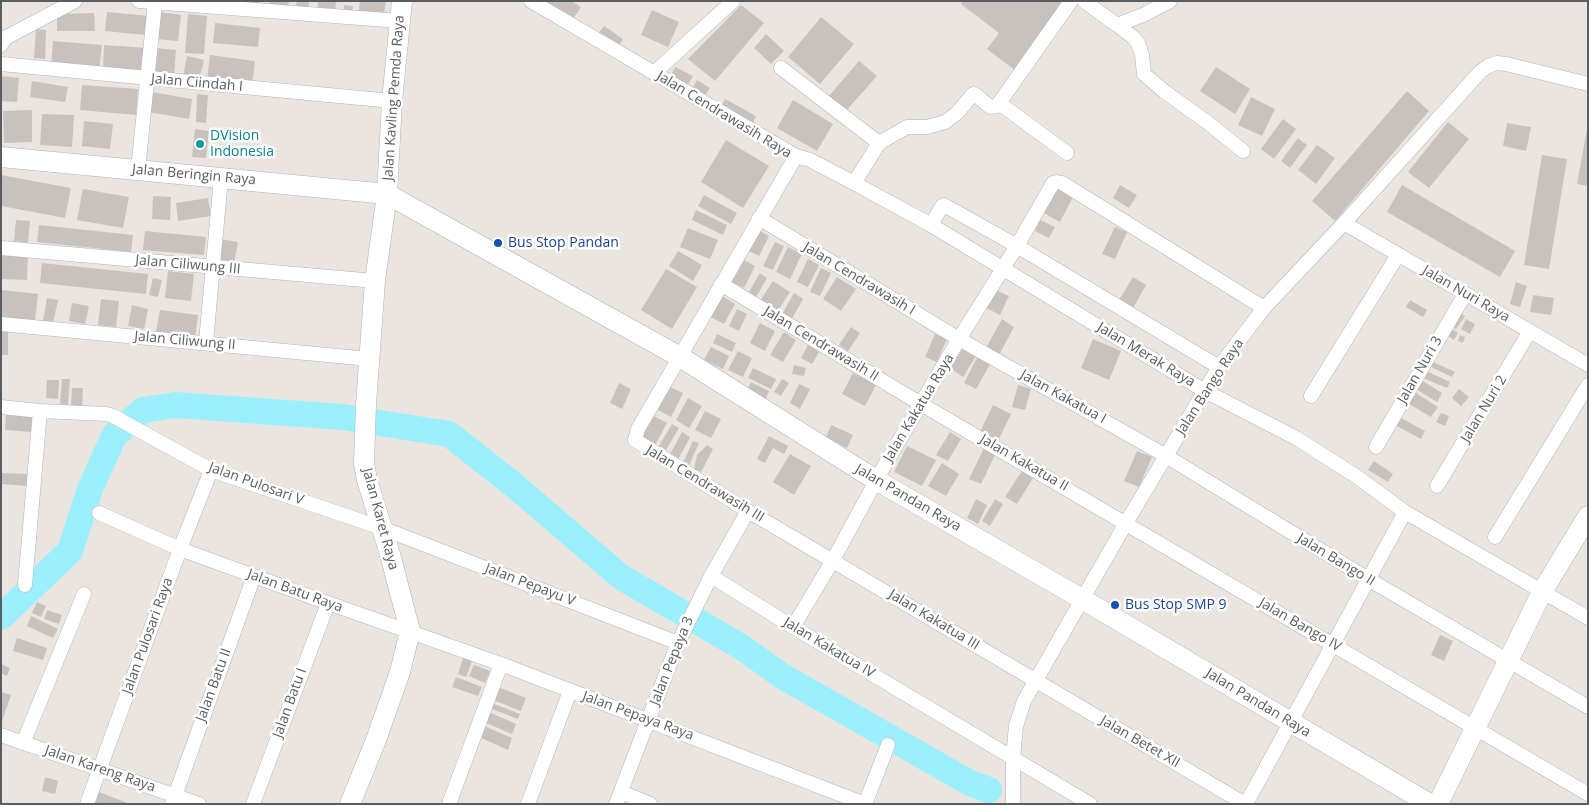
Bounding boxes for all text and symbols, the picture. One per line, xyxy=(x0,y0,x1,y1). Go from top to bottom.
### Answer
street label: Jalan Kavling Pemda Raya xyxy=(380,15,408,181)
street label: Jalan Cendrawasih Raya xyxy=(653,68,795,162)
street label: Jalan Ciindah I xyxy=(150,71,244,95)
place label: DVision Indonesia xyxy=(210,128,274,160)
marker: DVision Indonesia xyxy=(194,138,206,150)
street label: Jalan Beringin Raya xyxy=(131,161,257,189)
place label: Bus Stop Pandan xyxy=(508,235,619,251)
marker: Bus Stop Pandan xyxy=(492,237,504,249)
street label: Jalan Cendrawasih I xyxy=(800,239,918,319)
street label: Jalan Ciliwung III xyxy=(135,252,241,278)
street label: Jalan Nuri Raya xyxy=(1419,262,1513,326)
street label: Jalan Cendrawasih II xyxy=(760,303,882,385)
street label: Jalan Merak Raya xyxy=(1094,319,1198,391)
street label: Jalan Ciliwung II xyxy=(134,328,236,354)
street label: Jalan Nuri 3 xyxy=(1394,333,1446,407)
street label: Jalan Bango Raya xyxy=(1173,336,1247,438)
street label: Jalan Kakatua Raya xyxy=(880,351,958,465)
street label: Jalan Kakatua I xyxy=(1017,367,1109,427)
street label: Jalan Nuri 2 xyxy=(1457,372,1511,446)
street label: Jalan Kakatua II xyxy=(977,431,1071,495)
street label: Jalan Cendrawasih III xyxy=(643,442,767,526)
street label: Jalan Pulosari V xyxy=(206,459,306,509)
street label: Jalan Pandan Raya xyxy=(852,461,964,535)
street label: Jalan Karet Raya xyxy=(358,466,402,572)
street label: Jalan Bango II xyxy=(1294,530,1378,590)
street label: Jalan Pepayu V xyxy=(483,560,577,610)
street label: Jalan Batu Raya xyxy=(245,566,345,616)
street label: Jalan Pulosari Raya xyxy=(119,576,177,696)
street label: Jalan Kakatua III xyxy=(885,586,983,654)
street label: Jalan Bango IV xyxy=(1256,595,1344,655)
place label: Bus Stop SMP 9 xyxy=(1125,597,1227,613)
marker: Bus Stop SMP 9 xyxy=(1109,599,1121,611)
street label: Jalan Pepaya 3 xyxy=(647,614,697,708)
street label: Jalan Kakatua IV xyxy=(780,614,878,682)
street label: Jalan Batu II xyxy=(193,646,235,724)
street label: Jalan Pandan Raya xyxy=(1202,665,1314,741)
street label: Jalan Batu I xyxy=(270,666,310,740)
street label: Jalan Pepaya Raya xyxy=(580,688,696,744)
street label: Jalan Betet XII xyxy=(1097,712,1183,772)
street label: Jalan Kareng Raya xyxy=(42,742,158,796)

